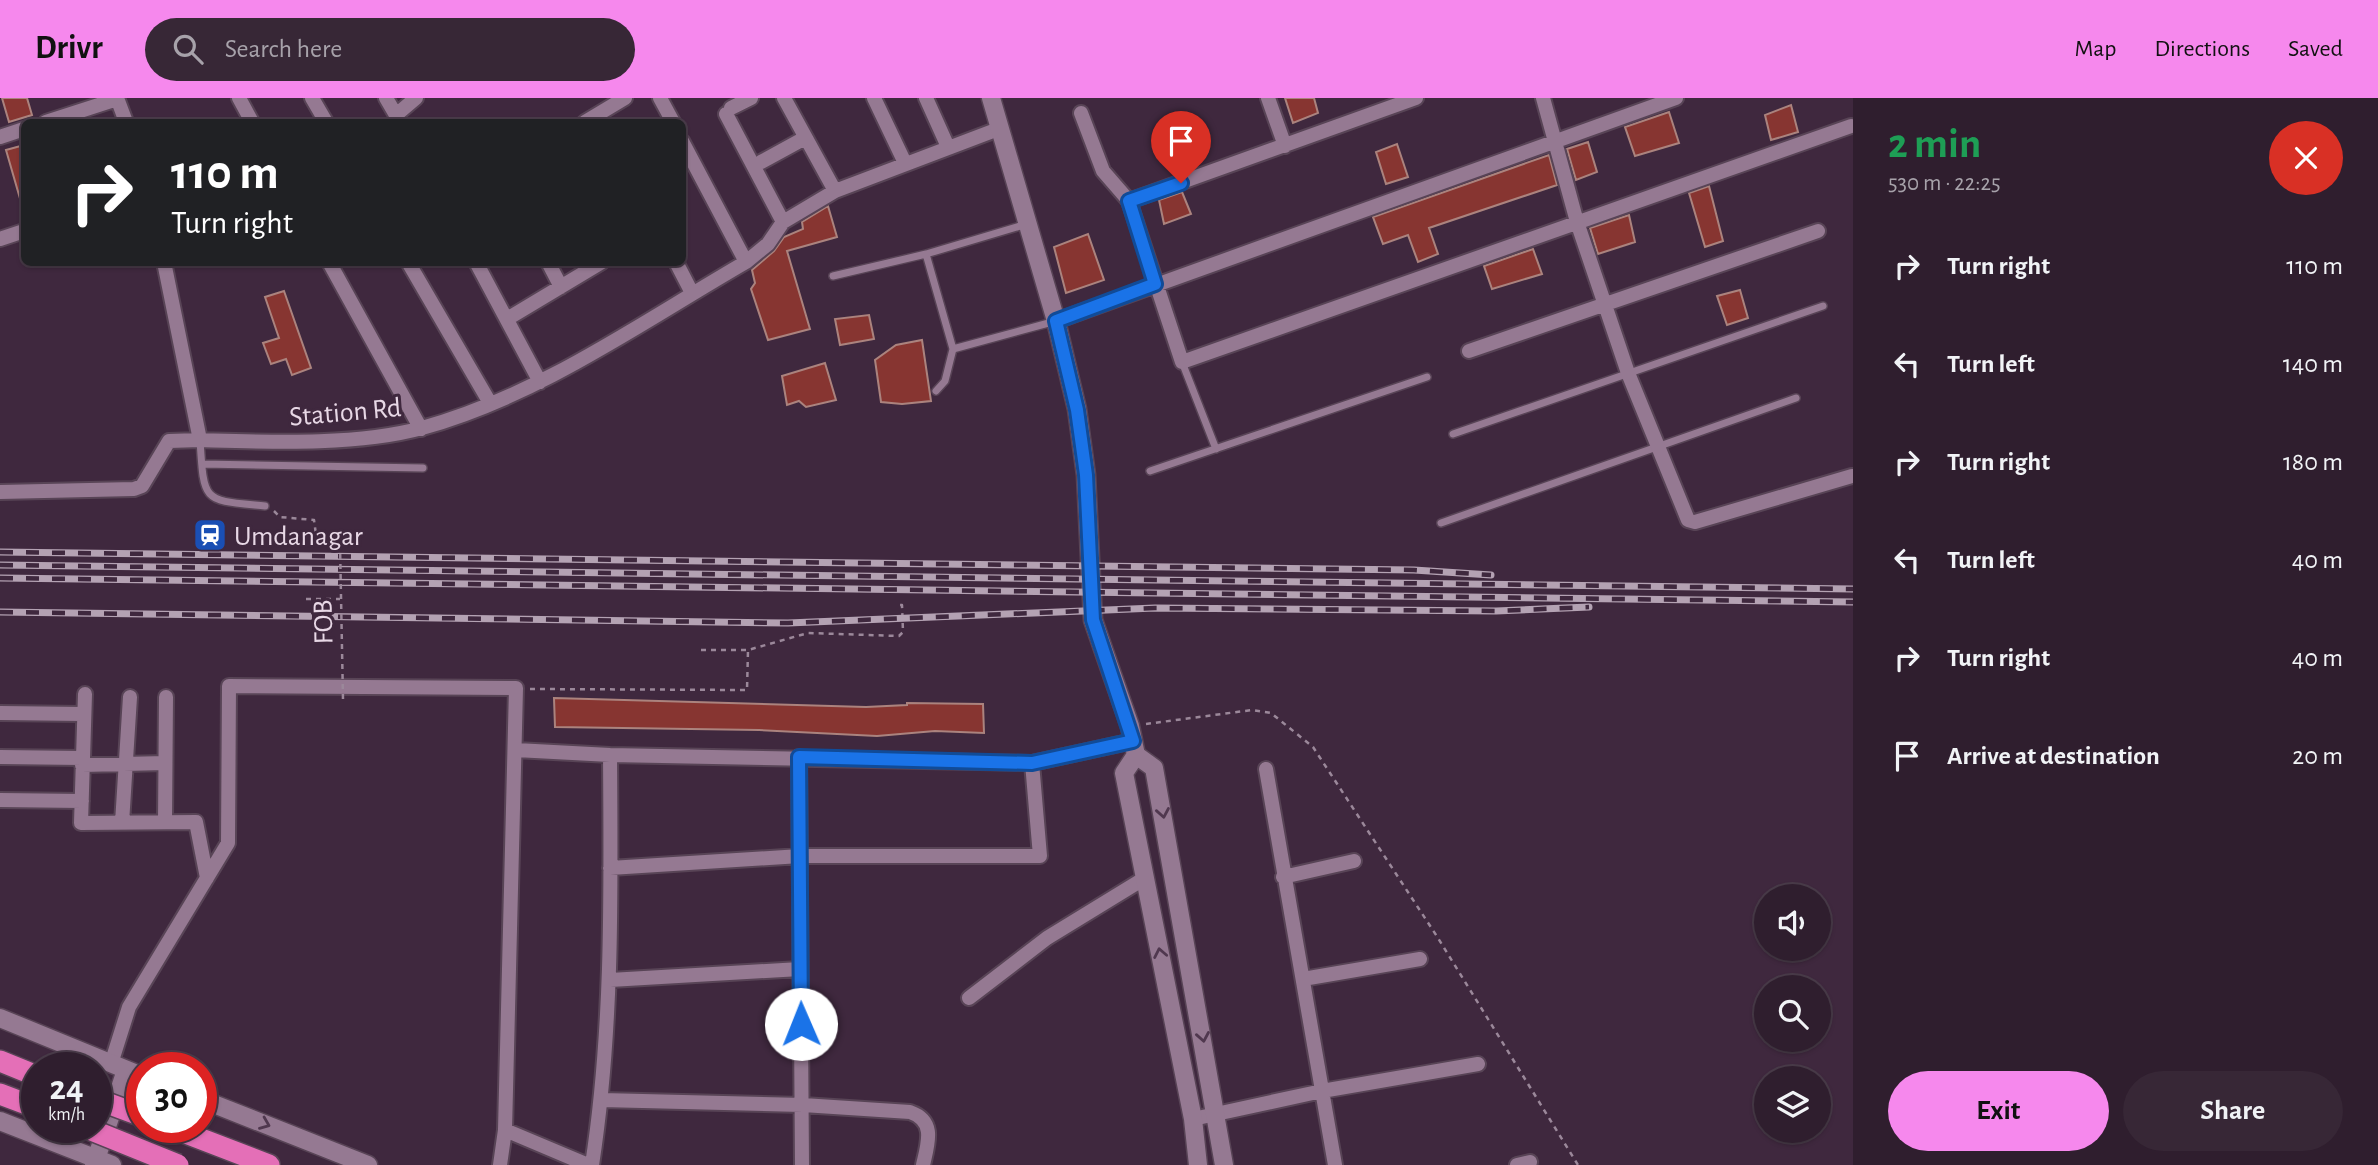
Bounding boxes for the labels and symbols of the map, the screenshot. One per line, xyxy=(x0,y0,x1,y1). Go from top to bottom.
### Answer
pin xyxy=(1151,111,1211,183)
street label: Station Rd xyxy=(288,394,402,432)
station icon: Umdanagar xyxy=(191,516,229,554)
place label: Umdanagar xyxy=(234,523,363,551)
street label: FOB xyxy=(310,599,338,645)
one-way arrow xyxy=(1154,807,1169,819)
one-way arrow xyxy=(1153,947,1168,959)
position arrow xyxy=(764,987,838,1061)
one-way arrow xyxy=(1195,1031,1210,1043)
speed limit sign: 30 xyxy=(126,1052,217,1143)
one-way arrow xyxy=(258,1116,270,1130)

